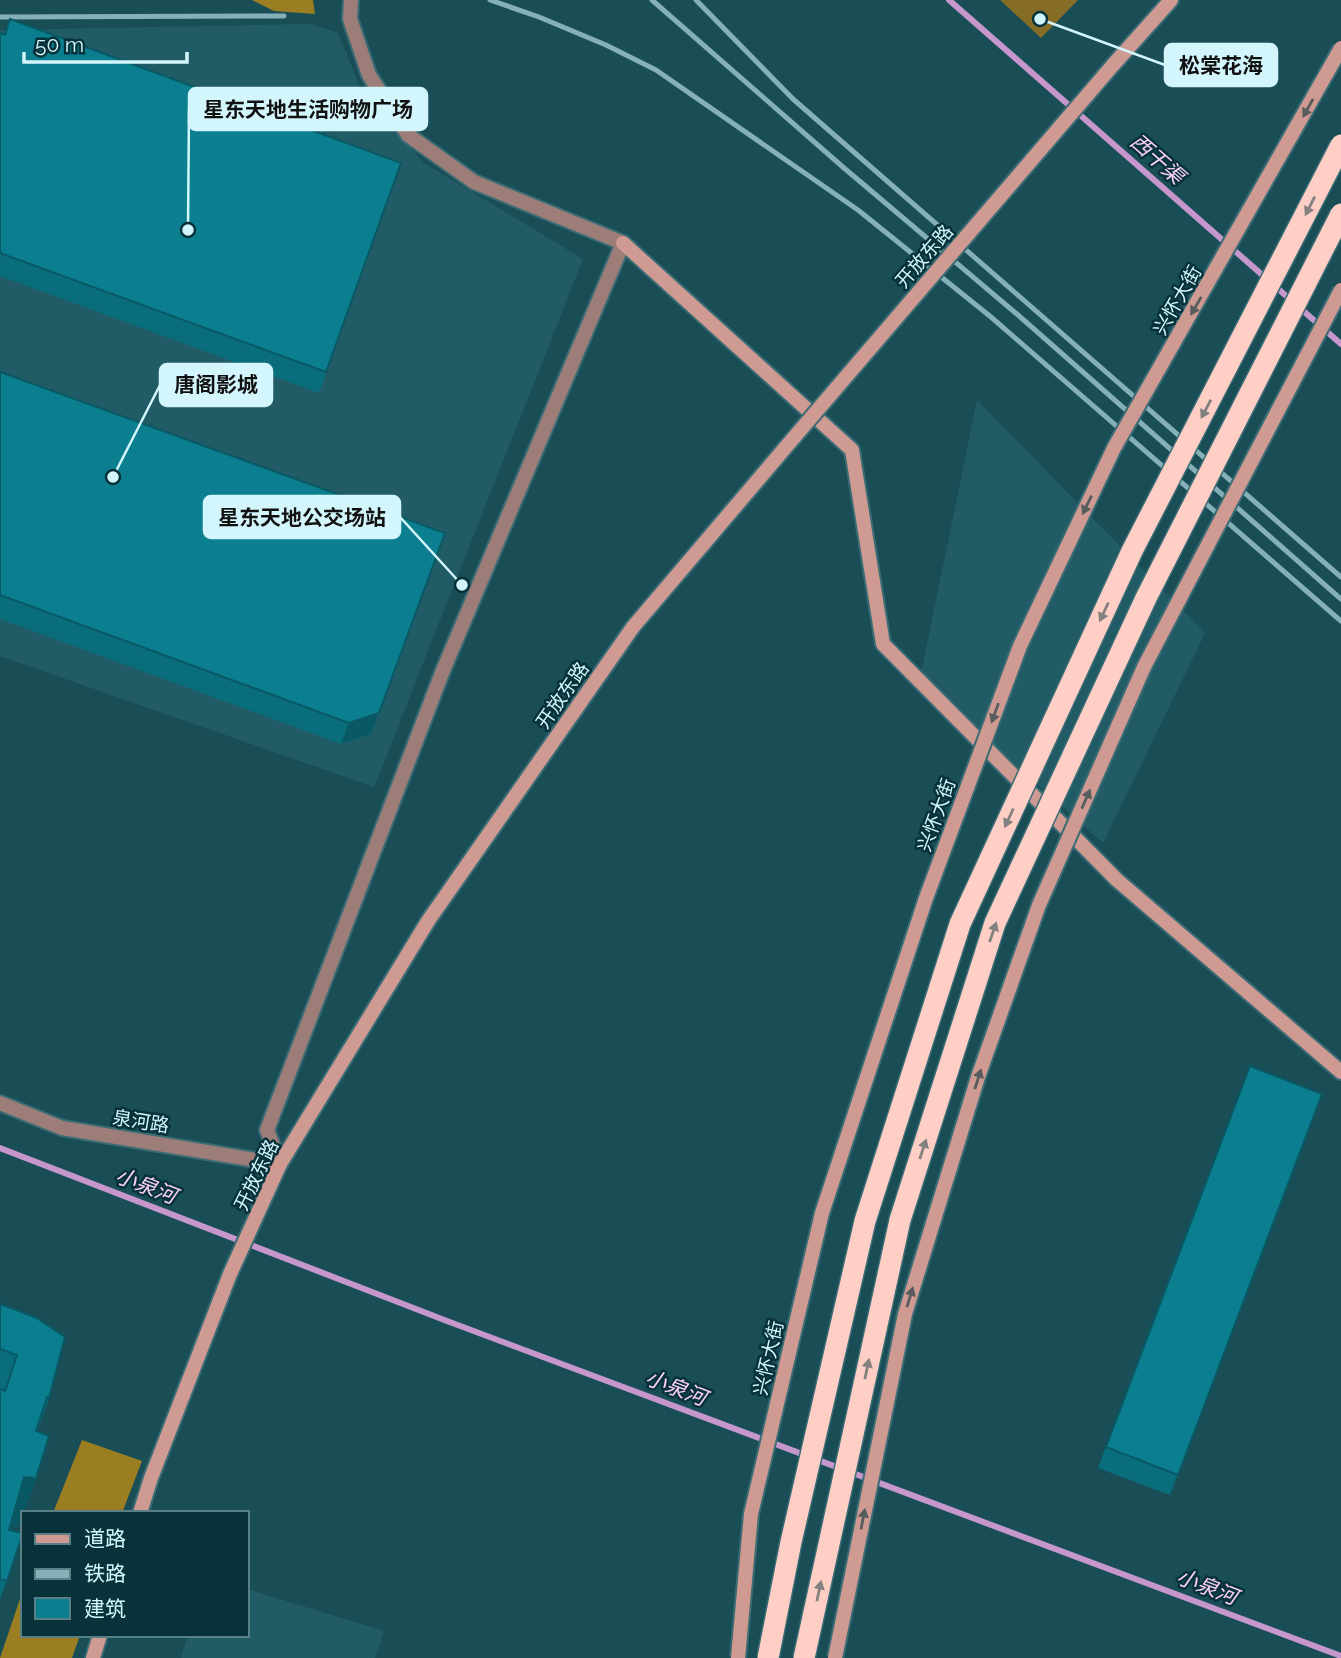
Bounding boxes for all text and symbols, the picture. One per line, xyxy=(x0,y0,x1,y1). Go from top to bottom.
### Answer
scale bar xyxy=(24,21,187,65)
text: 50 m xyxy=(35,32,84,57)
callout: 松棠花海 xyxy=(1165,44,1277,86)
text: 松棠花海 xyxy=(1179,53,1263,78)
callout: 星东天地生活购物广场 xyxy=(189,88,427,130)
text: 星东天地生活购物广场 xyxy=(203,97,413,122)
one-way arrow xyxy=(1302,98,1314,117)
water label: 西干渠 xyxy=(1125,129,1192,191)
one-way arrow xyxy=(1305,196,1316,216)
street label: 开放东路 xyxy=(891,220,957,292)
street label: 兴怀大街 xyxy=(1148,262,1206,338)
one-way arrow xyxy=(1190,296,1202,315)
callout: 唐阁影城 xyxy=(160,364,272,406)
text: 唐阁影城 xyxy=(174,372,258,397)
one-way arrow xyxy=(1201,399,1213,419)
one-way arrow xyxy=(1081,495,1092,515)
callout: 星东天地公交场站 xyxy=(204,496,400,538)
text: 星东天地公交场站 xyxy=(218,505,386,530)
one-way arrow xyxy=(1098,602,1110,622)
street label: 开放东路 xyxy=(531,658,593,732)
one-way arrow xyxy=(989,702,1000,723)
street label: 兴怀大街 xyxy=(913,776,959,854)
one-way arrow xyxy=(1080,789,1092,809)
one-way arrow xyxy=(1003,808,1014,829)
one-way arrow xyxy=(988,922,999,943)
one-way arrow xyxy=(973,1069,983,1090)
street label: 泉河路 xyxy=(111,1106,171,1136)
street label: 开放东路 xyxy=(229,1136,283,1214)
one-way arrow xyxy=(918,1138,928,1159)
water label: 小泉河 xyxy=(112,1163,184,1210)
one-way arrow xyxy=(906,1286,916,1307)
street label: 兴怀大街 xyxy=(749,1318,787,1398)
one-way arrow xyxy=(862,1358,873,1380)
water label: 小泉河 xyxy=(642,1365,714,1412)
one-way arrow xyxy=(858,1508,869,1530)
legend xyxy=(21,1511,248,1637)
text: 道路 xyxy=(84,1526,126,1551)
text: 铁路 xyxy=(84,1561,126,1586)
water label: 小泉河 xyxy=(1173,1564,1245,1611)
one-way arrow xyxy=(813,1580,824,1602)
text: 建筑 xyxy=(84,1596,126,1621)

